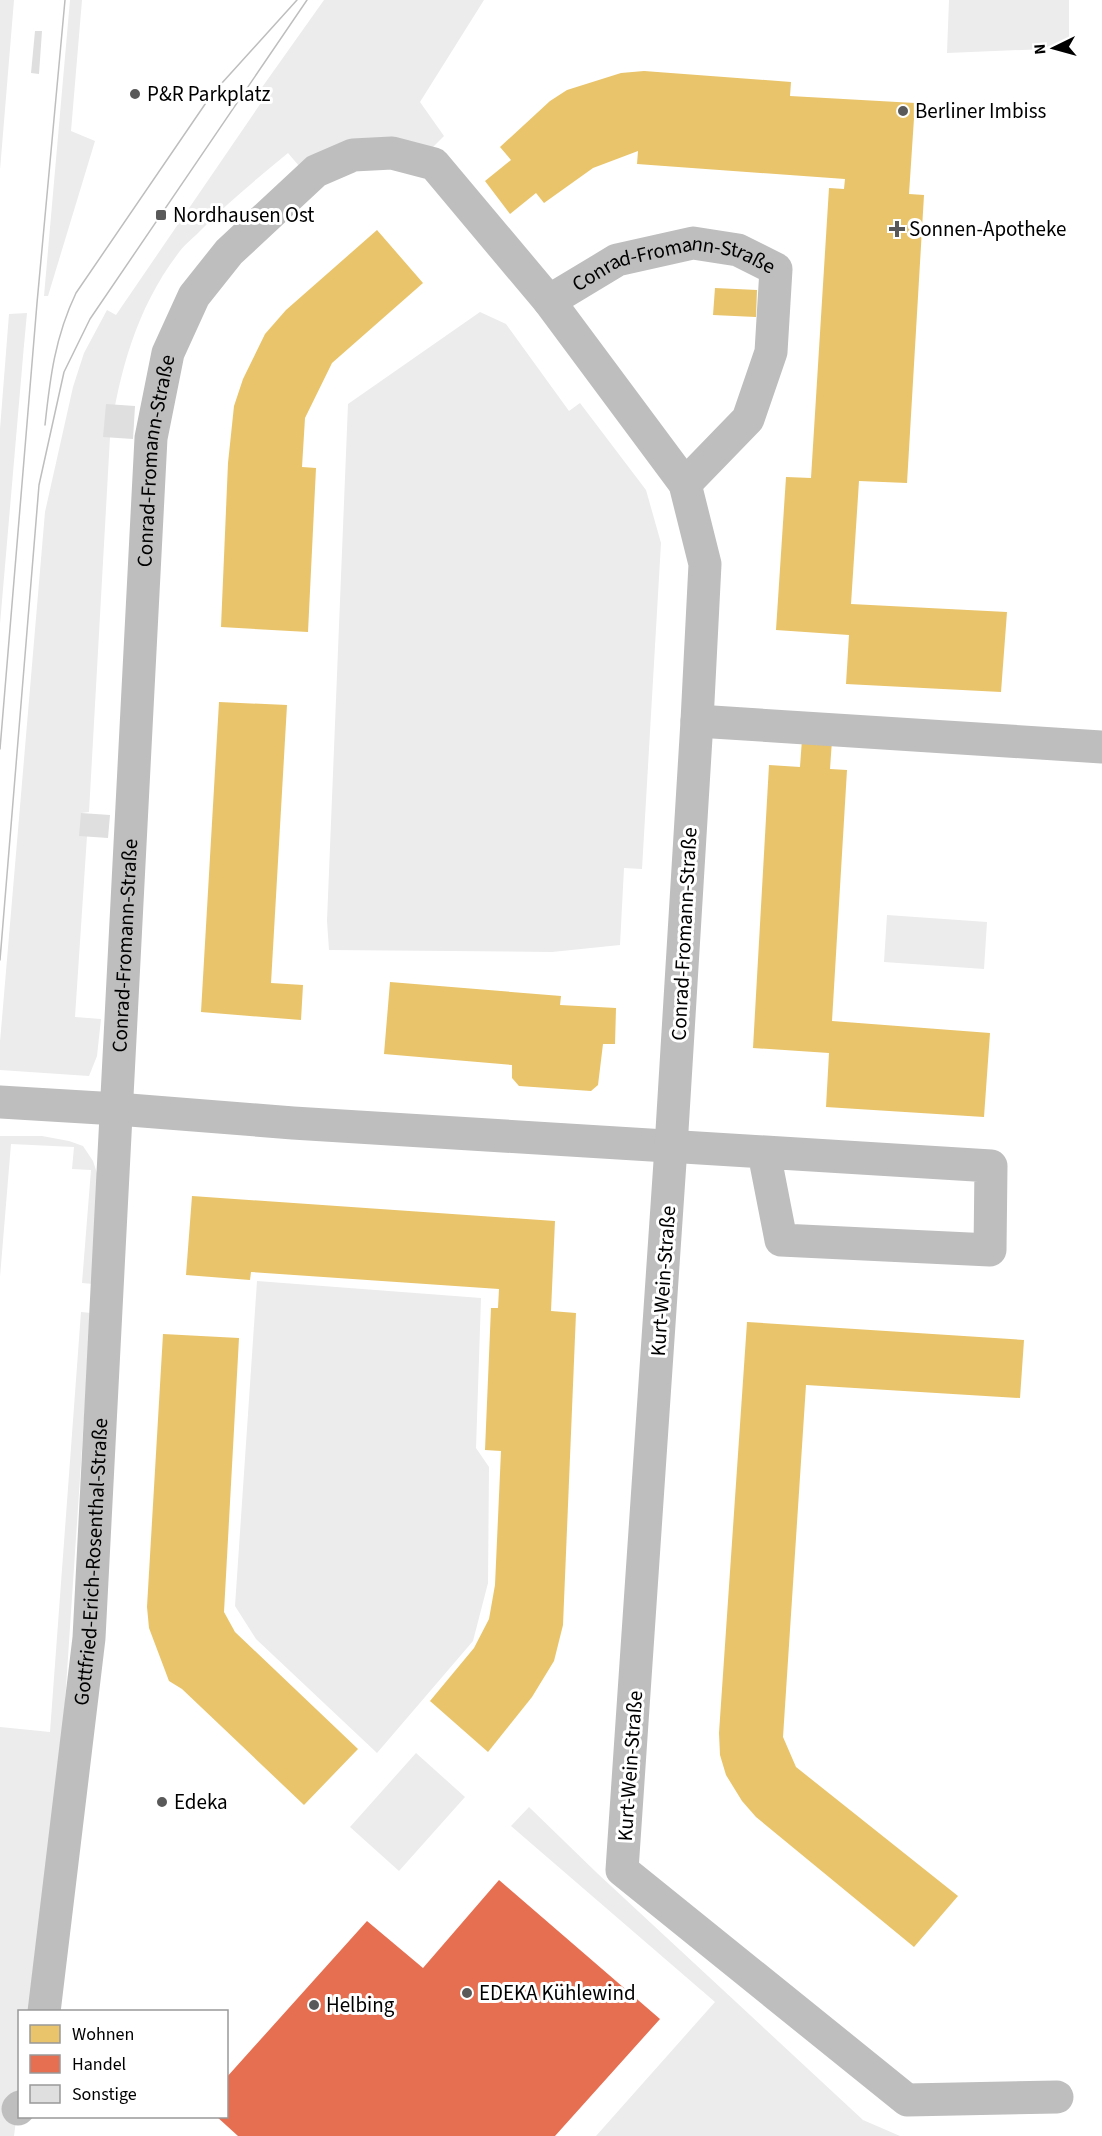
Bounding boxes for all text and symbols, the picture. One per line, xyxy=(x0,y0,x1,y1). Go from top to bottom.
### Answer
north arrow xyxy=(1024,18,1084,78)
text: N xyxy=(1029,43,1051,55)
place label: P&R Parkplatz xyxy=(147,79,270,109)
marker: P&R Parkplatz xyxy=(128,87,142,101)
place label: Berliner Imbiss xyxy=(915,96,1046,126)
marker: Berliner Imbiss xyxy=(896,104,910,118)
place label: Nordhausen Ost xyxy=(173,200,314,230)
marker: Nordhausen Ost xyxy=(154,208,168,222)
place label: Sonnen-Apotheke xyxy=(909,214,1066,244)
marker: Sonnen-Apotheke xyxy=(890,222,904,236)
text: Conrad-Fromann-Straße xyxy=(566,228,781,299)
street label: Conrad-Fromann-Straße xyxy=(563,267,777,303)
street label: Conrad-Fromann-Straße xyxy=(129,352,182,568)
street label: Conrad-Fromann-Straße xyxy=(663,827,705,1041)
street label: Conrad-Fromann-Straße xyxy=(104,838,145,1053)
street label: Kurt-Wein-Straße xyxy=(643,1205,683,1357)
street label: Gottfried-Erich-Rosenthal-Straße xyxy=(66,1417,115,1707)
street label: Kurt-Wein-Straße xyxy=(610,1690,650,1842)
place label: Edeka xyxy=(174,1787,228,1817)
marker: Edeka xyxy=(155,1795,169,1809)
place label: EDEKA Kühlewind xyxy=(479,1978,636,2008)
marker: EDEKA Kühlewind xyxy=(460,1986,474,2000)
place label: Helbing xyxy=(326,1990,395,2020)
marker: Helbing xyxy=(307,1998,321,2012)
legend xyxy=(18,2010,228,2118)
text: Wohnen xyxy=(72,2022,134,2047)
text: Handel xyxy=(72,2052,126,2077)
text: Sonstige xyxy=(72,2082,137,2107)

